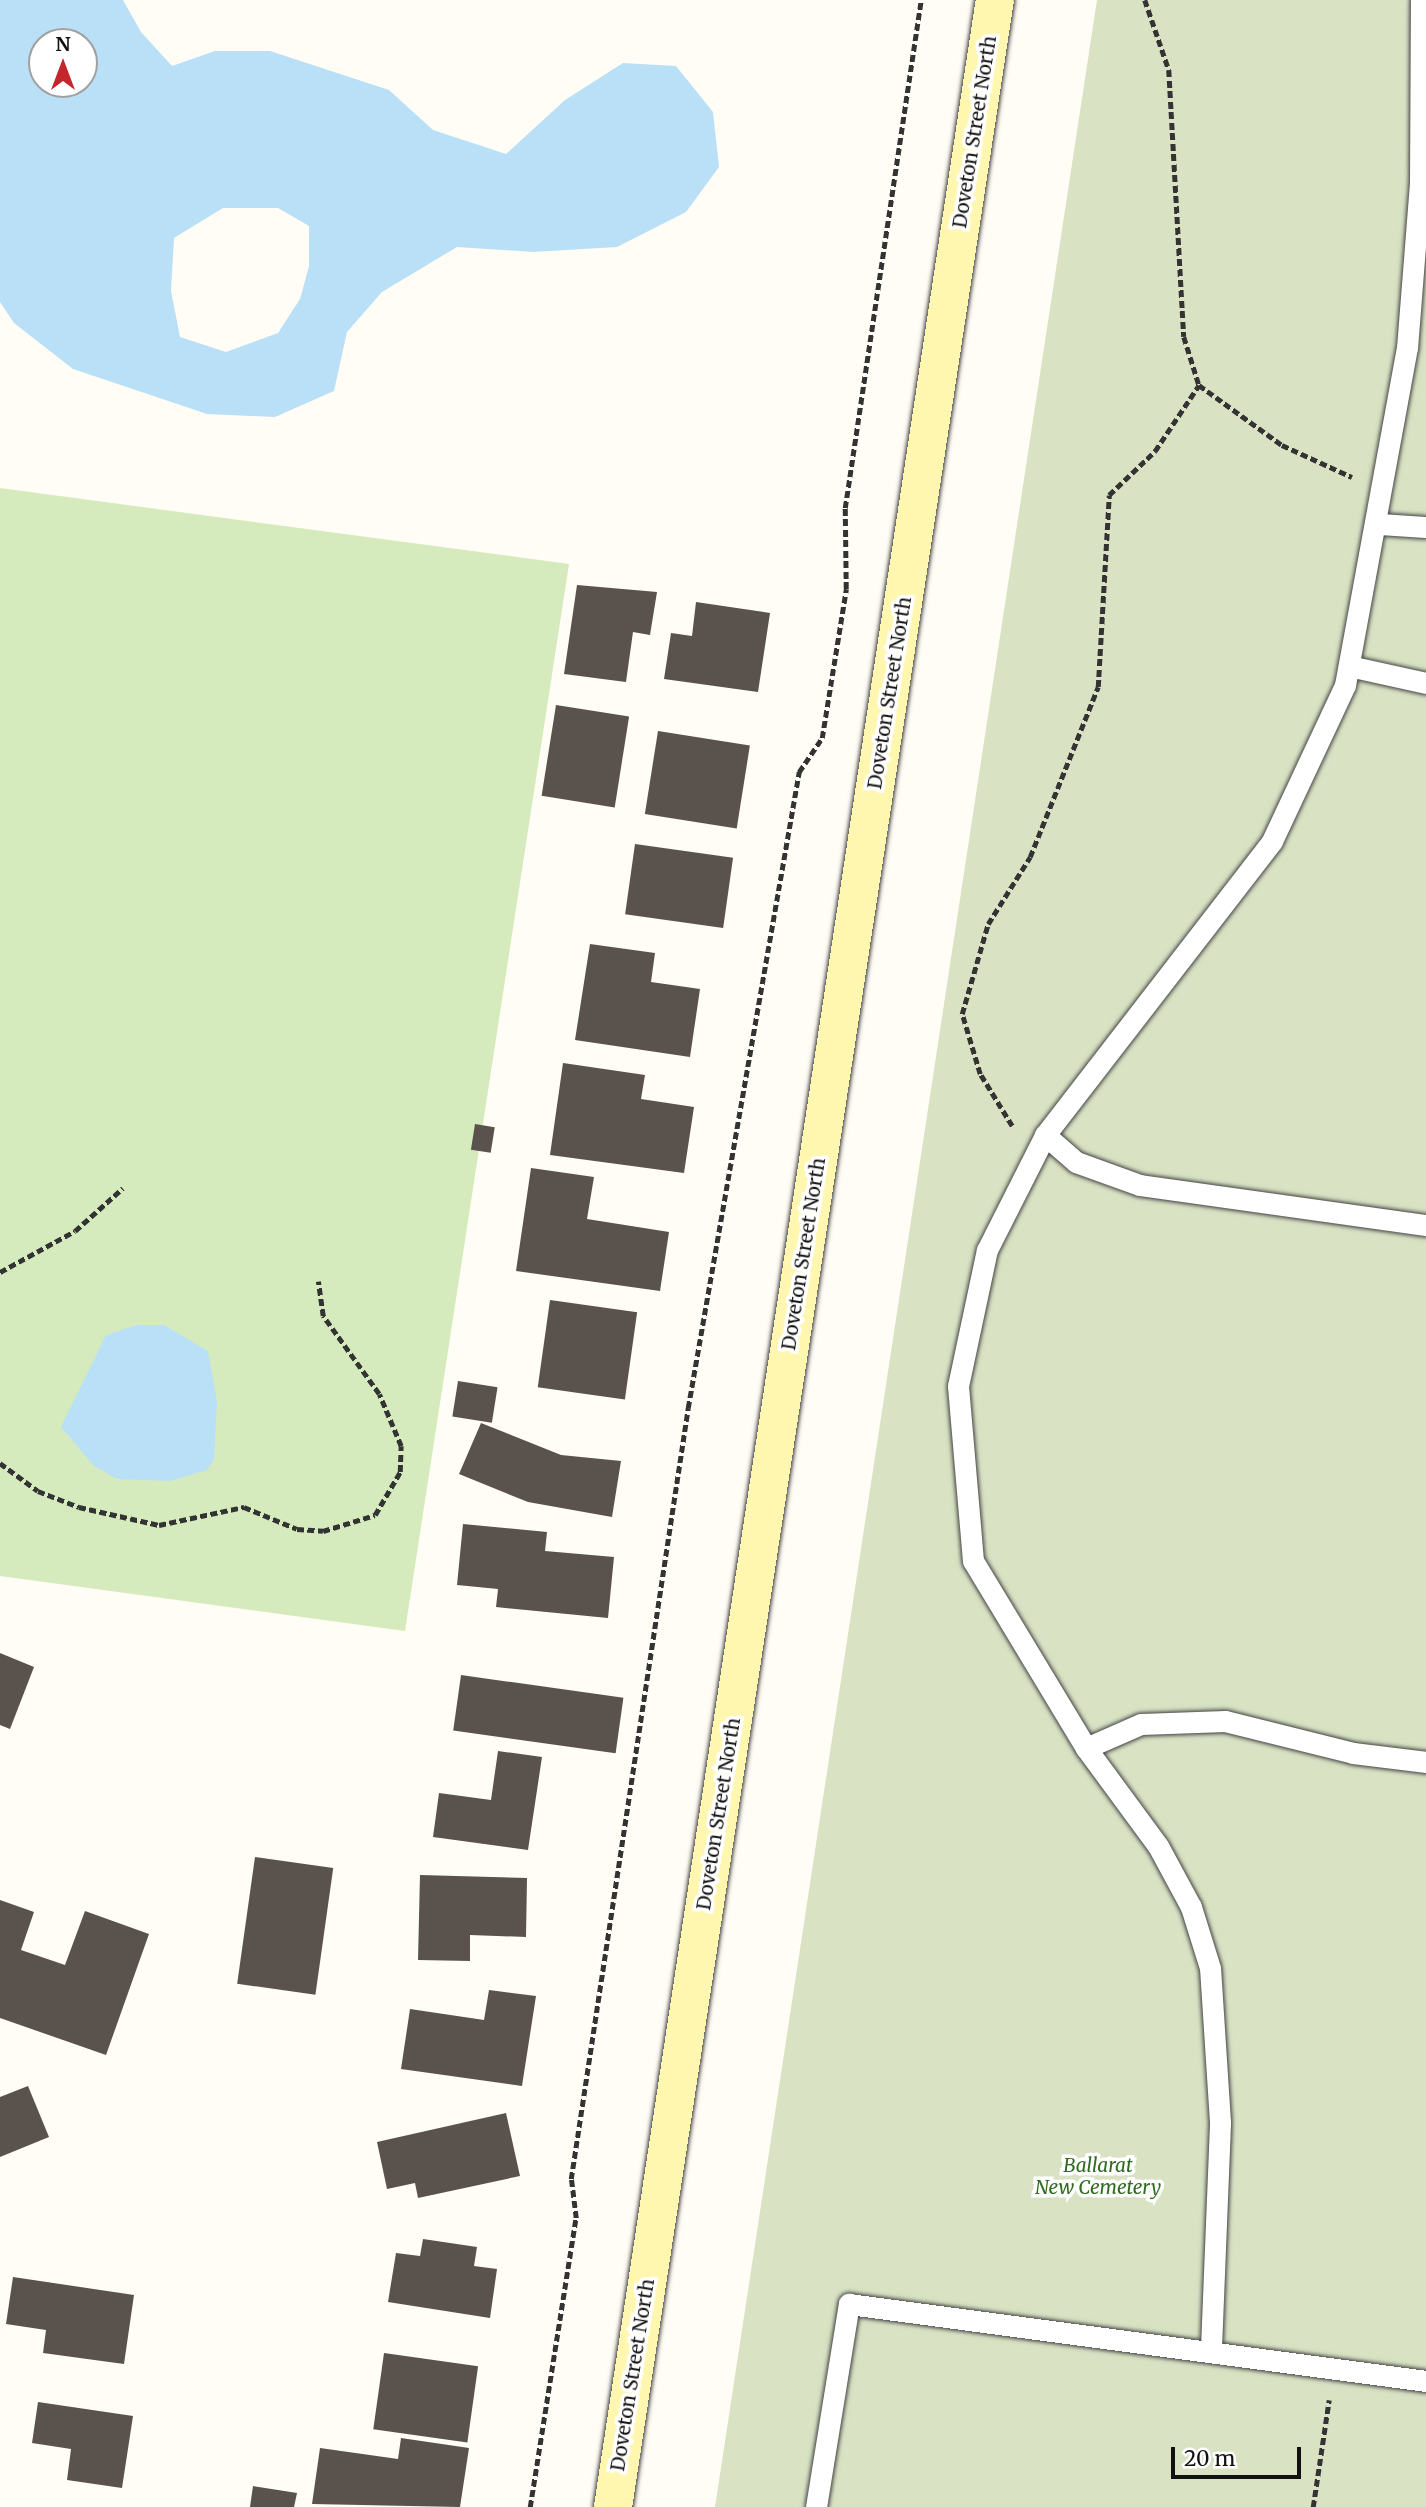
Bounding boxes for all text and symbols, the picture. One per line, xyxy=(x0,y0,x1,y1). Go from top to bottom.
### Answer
north arrow xyxy=(28,28,98,98)
text: N xyxy=(55,32,71,56)
street label: Doveton Street North xyxy=(949,34,1001,230)
street label: Doveton Street North xyxy=(864,595,916,791)
street label: Doveton Street North xyxy=(778,1156,830,1352)
street label: Doveton Street North xyxy=(693,1716,745,1912)
park label: Ballarat New Cemetery xyxy=(1035,2155,1161,2199)
street label: Doveton Street North xyxy=(607,2277,659,2473)
scale bar xyxy=(1174,2434,1304,2478)
text: 20 m xyxy=(1184,2445,1235,2472)

